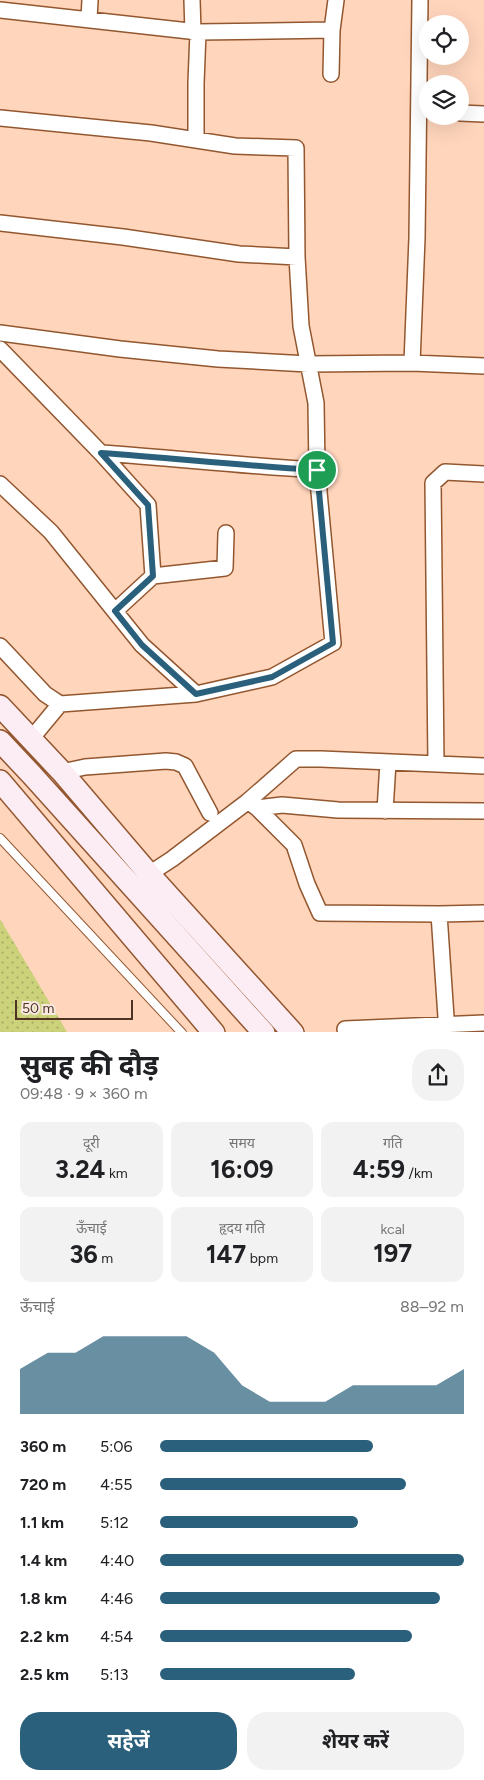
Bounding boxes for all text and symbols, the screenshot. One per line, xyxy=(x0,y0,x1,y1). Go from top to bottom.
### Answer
map controls xyxy=(419,15,469,125)
button: locate xyxy=(419,15,469,65)
button: layers xyxy=(419,75,469,125)
pin xyxy=(296,449,338,491)
icon: arrive xyxy=(303,456,331,484)
scale bar xyxy=(15,998,132,1021)
text: 50 m xyxy=(22,1000,54,1017)
text: सुबह की दौड़ xyxy=(20,1048,159,1082)
button: share xyxy=(412,1049,464,1101)
text: 09:48 · 9 × 360 m xyxy=(20,1084,148,1103)
text: दूरी xyxy=(83,1135,100,1152)
text: समय xyxy=(229,1135,255,1152)
text: गति xyxy=(383,1135,402,1152)
text: 3.24 xyxy=(55,1154,105,1184)
text: 16:09 xyxy=(210,1154,274,1184)
text: 4:59 xyxy=(353,1154,405,1184)
text: km xyxy=(105,1165,128,1182)
text: /km xyxy=(405,1165,433,1182)
text: ऊँचाई xyxy=(76,1220,107,1237)
text: हृदय गति xyxy=(219,1220,265,1237)
text: kcal xyxy=(380,1221,405,1238)
text: 197 xyxy=(373,1238,412,1268)
text: 36 xyxy=(69,1239,98,1269)
text: 147 xyxy=(206,1239,246,1269)
text: m xyxy=(98,1250,113,1267)
text: bpm xyxy=(246,1250,278,1267)
text: ऊँचाई xyxy=(20,1297,55,1316)
text: 88–92 m xyxy=(400,1297,464,1316)
text: 360 m xyxy=(20,1437,66,1456)
text: 5:06 xyxy=(100,1437,133,1456)
text: 720 m xyxy=(20,1475,66,1494)
text: 4:55 xyxy=(100,1475,132,1494)
text: 1.1 km xyxy=(20,1513,64,1532)
text: 5:12 xyxy=(100,1513,129,1532)
text: 1.4 km xyxy=(20,1551,67,1570)
text: 4:40 xyxy=(100,1551,134,1570)
text: 1.8 km xyxy=(20,1589,67,1608)
text: 4:46 xyxy=(100,1589,133,1608)
text: 2.2 km xyxy=(20,1627,69,1646)
text: 4:54 xyxy=(100,1627,133,1646)
text: 2.5 km xyxy=(20,1665,69,1684)
text: 5:13 xyxy=(100,1665,129,1684)
button: सहेजें xyxy=(20,1712,237,1770)
button: शेयर करें xyxy=(247,1712,464,1770)

